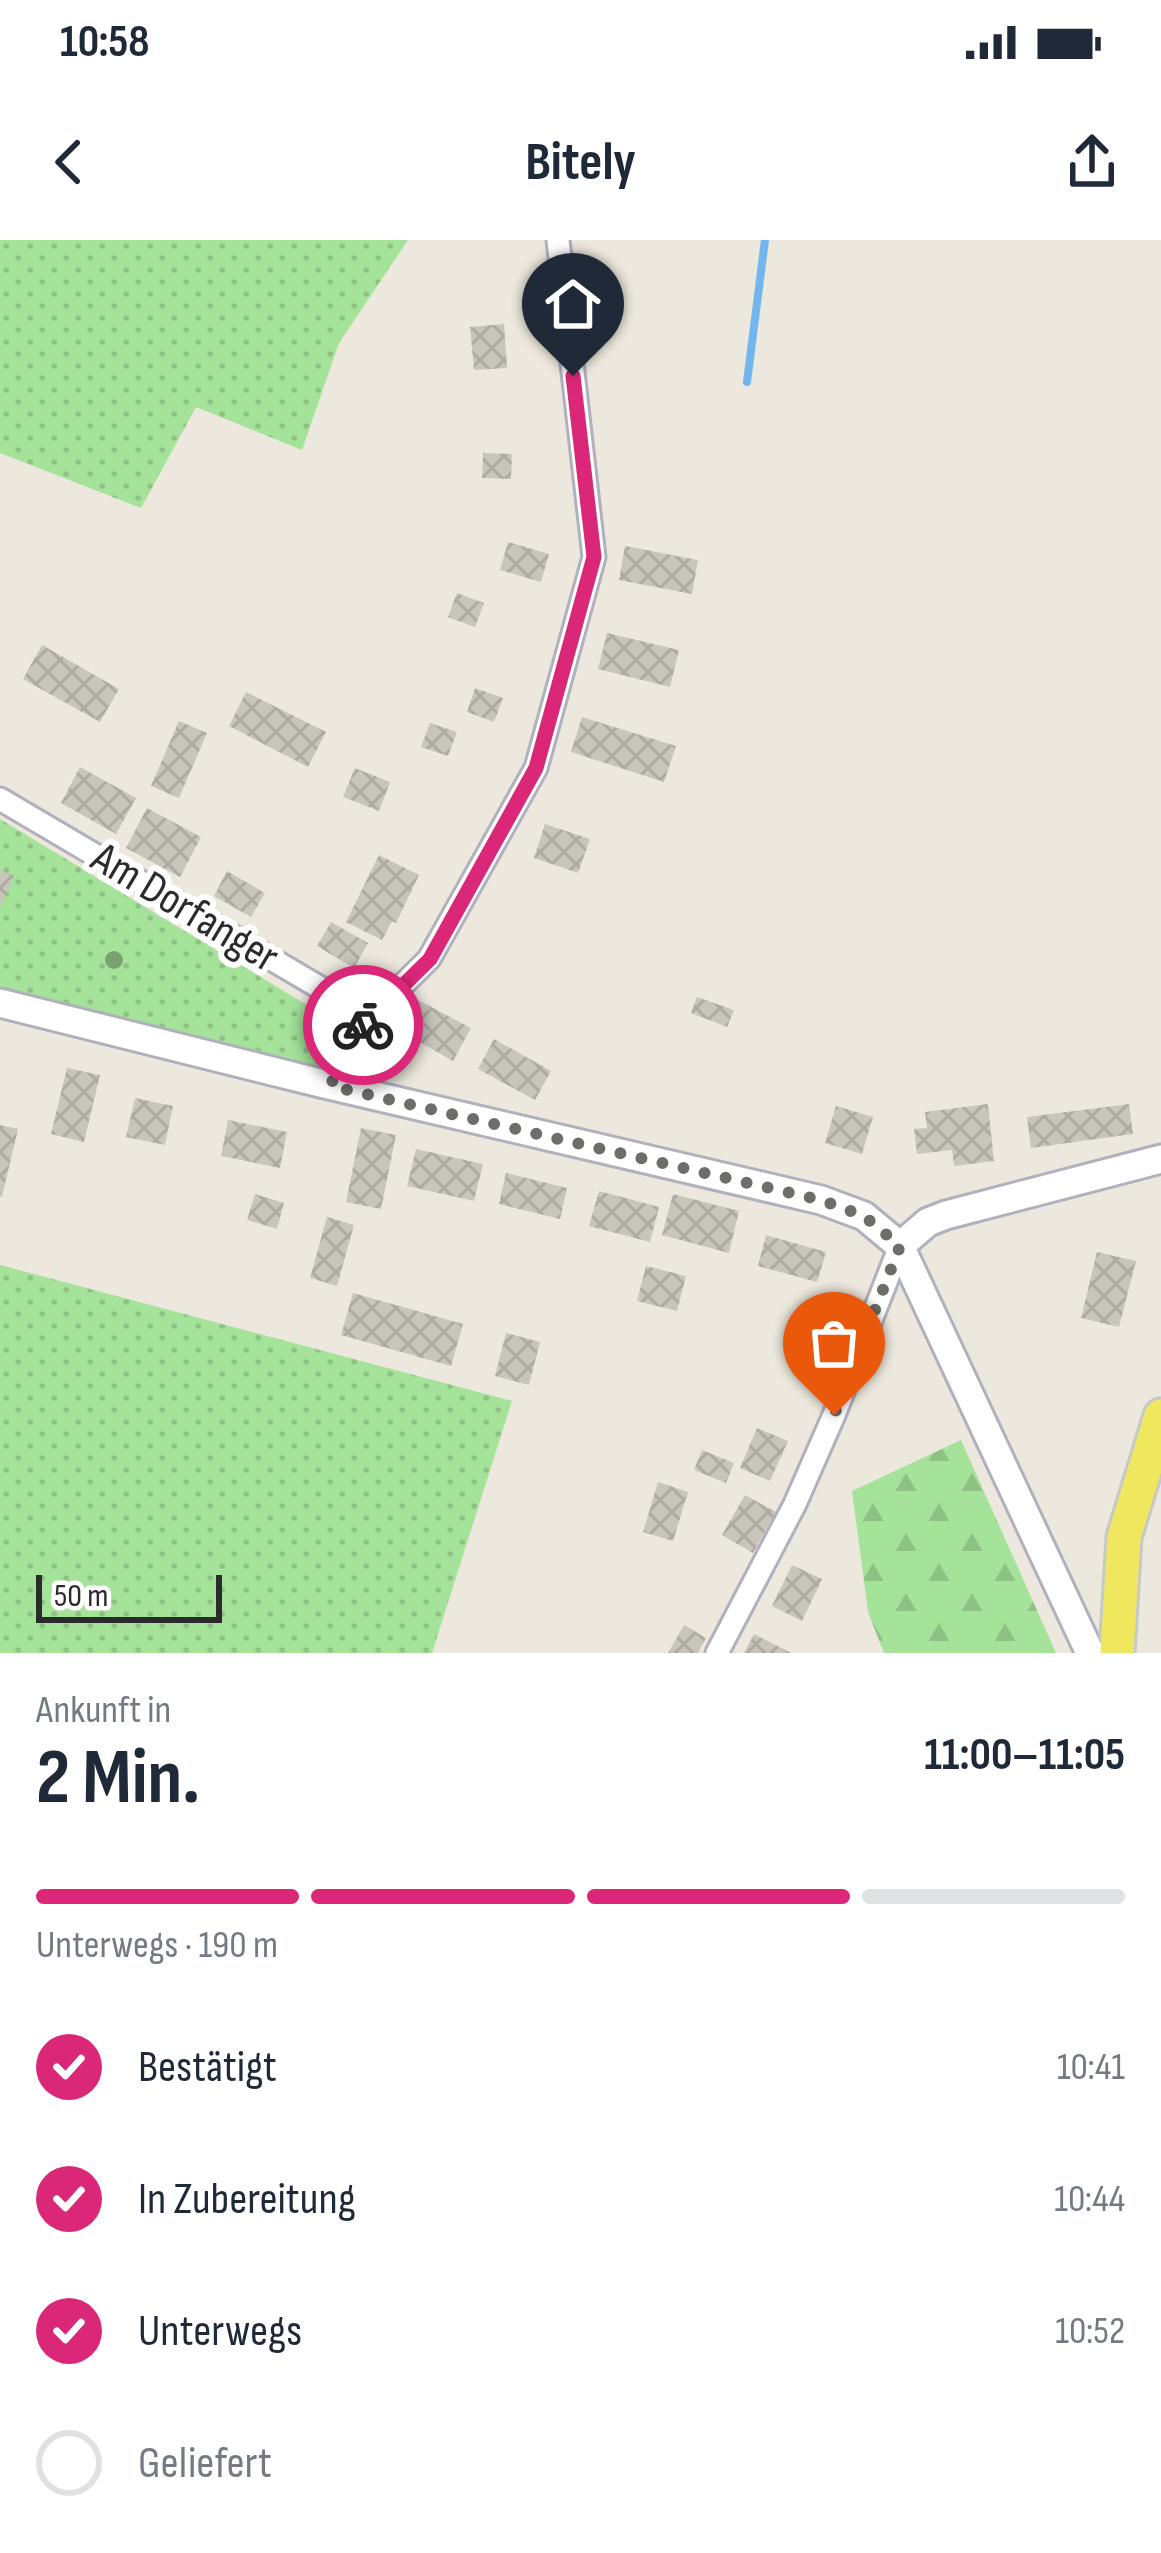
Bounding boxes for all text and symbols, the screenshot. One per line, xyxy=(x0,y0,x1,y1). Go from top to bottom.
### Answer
text: 10:58 xyxy=(60,15,150,70)
icon: back xyxy=(36,129,102,195)
icon: share xyxy=(1059,129,1125,195)
text: Bitely xyxy=(525,130,636,195)
pin xyxy=(522,253,624,376)
icon: home xyxy=(540,271,606,337)
street label: Am Dorfanger xyxy=(81,830,289,985)
courier xyxy=(303,965,423,1085)
icon: bike xyxy=(330,992,396,1058)
pin xyxy=(783,1292,885,1415)
icon: bag xyxy=(801,1310,867,1376)
scale bar xyxy=(36,1569,222,1622)
text: 50 m xyxy=(54,1576,108,1616)
text: Ankunft in xyxy=(36,1687,171,1734)
text: 11:00–11:05 xyxy=(924,1728,1125,1783)
text: 2 Min. xyxy=(36,1732,200,1825)
text: Unterwegs · 190 m xyxy=(36,1922,278,1969)
icon: check xyxy=(36,2034,102,2100)
text: Bestätigt xyxy=(138,2040,277,2095)
text: 10:41 xyxy=(1057,2044,1125,2091)
icon: check xyxy=(36,2166,102,2232)
text: In Zubereitung xyxy=(138,2172,356,2227)
text: 10:44 xyxy=(1054,2176,1125,2223)
icon: check xyxy=(36,2298,102,2364)
text: Unterwegs xyxy=(138,2304,302,2359)
text: 10:52 xyxy=(1055,2308,1125,2355)
text: Geliefert xyxy=(138,2436,272,2491)

